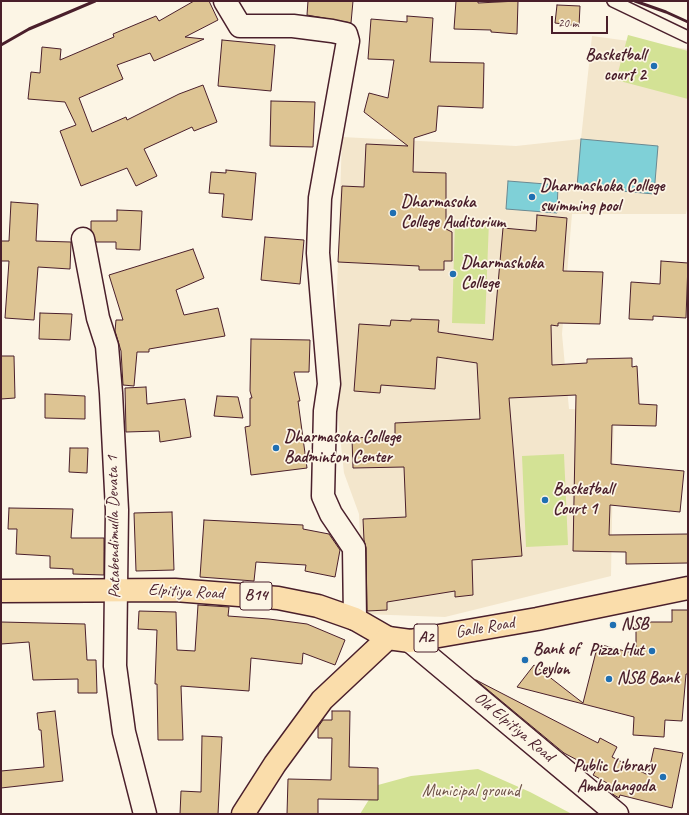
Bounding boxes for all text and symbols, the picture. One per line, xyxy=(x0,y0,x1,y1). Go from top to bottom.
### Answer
scale bar xyxy=(553,8,610,34)
text: 20 m xyxy=(558,15,578,31)
place label: Basketball court 2 xyxy=(585,46,646,86)
marker: Basketball court 2 xyxy=(649,61,659,71)
place label: Dharmashoka College swimming pool xyxy=(540,177,664,217)
marker: Dharmashoka College swimming pool xyxy=(527,192,537,202)
place label: Dharmasoka College Auditorium xyxy=(401,193,505,233)
marker: Dharmasoka College Auditorium xyxy=(388,208,398,218)
place label: Dharmashoka College xyxy=(461,254,543,294)
marker: Dharmashoka College xyxy=(448,269,458,279)
place label: Dharmasoka College Badminton Center xyxy=(284,428,401,468)
marker: Dharmasoka College Badminton Center xyxy=(271,443,281,453)
street label: Patabendimulla Devata 1 xyxy=(103,455,125,599)
place label: Basketball Court 1 xyxy=(553,480,614,520)
marker: Basketball Court 1 xyxy=(540,495,550,505)
street label: Elpitiya Road xyxy=(148,580,224,604)
road number: B14 xyxy=(240,582,272,610)
street label: Galle Road xyxy=(454,613,516,643)
place label: NSB xyxy=(621,615,648,635)
marker: NSB xyxy=(608,620,618,630)
road number: A2 xyxy=(414,624,438,652)
place label: Bank of Ceylon xyxy=(533,640,579,680)
place label: Pizza Hut xyxy=(589,641,644,661)
marker: Pizza Hut xyxy=(647,646,657,656)
marker: Bank of Ceylon xyxy=(520,655,530,665)
place label: NSB Bank xyxy=(617,669,679,689)
marker: NSB Bank xyxy=(604,674,614,684)
street label: Old Elpitiya Road xyxy=(470,688,558,766)
place label: Public Library Ambalangoda xyxy=(574,757,655,797)
marker: Public Library Ambalangoda xyxy=(658,772,668,782)
park label: Municipal ground xyxy=(422,782,520,802)

